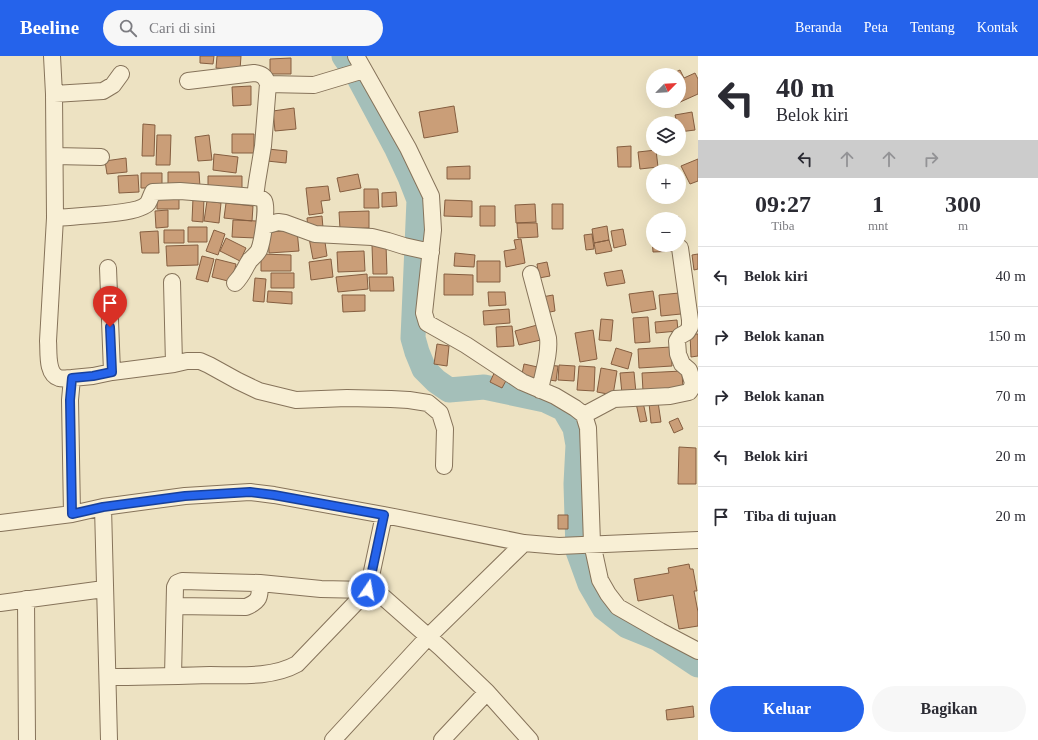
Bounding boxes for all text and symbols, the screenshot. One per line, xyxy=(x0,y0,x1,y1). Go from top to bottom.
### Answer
search box xyxy=(103,10,383,46)
text: Beeline xyxy=(20,17,79,38)
icon: search xyxy=(117,17,139,39)
text: Cari di sini xyxy=(149,20,216,36)
text: Beranda xyxy=(795,20,842,35)
text: Peta xyxy=(864,20,888,35)
text: Tentang xyxy=(910,20,955,35)
text: Kontak xyxy=(977,20,1018,35)
north arrow xyxy=(646,68,686,108)
map controls xyxy=(646,68,686,252)
icon: left xyxy=(710,72,762,124)
text: 40 m xyxy=(776,72,834,103)
text: Belok kiri xyxy=(776,105,849,125)
button: layers xyxy=(646,116,686,156)
icon: left xyxy=(794,148,816,170)
icon: ahead xyxy=(836,148,858,170)
icon: ahead xyxy=(878,148,900,170)
icon: right xyxy=(920,148,942,170)
button: + xyxy=(646,164,686,204)
text: 09:27 xyxy=(755,191,811,217)
text: 1 xyxy=(872,191,884,217)
text: 300 xyxy=(945,191,981,217)
button: − xyxy=(646,212,686,252)
text: Tiba xyxy=(771,218,795,233)
text: mnt xyxy=(868,218,888,233)
text: m xyxy=(958,218,968,233)
icon: left xyxy=(710,266,732,288)
text: Belok kiri xyxy=(744,268,808,284)
text: 40 m xyxy=(996,268,1026,284)
pin xyxy=(93,286,127,327)
icon: arrive xyxy=(99,292,121,314)
icon: right xyxy=(710,326,732,348)
text: Belok kanan xyxy=(744,328,824,344)
text: 150 m xyxy=(988,328,1026,344)
icon: right xyxy=(710,386,732,408)
text: Belok kanan xyxy=(744,388,824,404)
text: 70 m xyxy=(996,388,1026,404)
icon: left xyxy=(710,446,732,468)
text: Belok kiri xyxy=(744,448,808,464)
text: 20 m xyxy=(996,448,1026,464)
icon: arrive xyxy=(710,506,732,528)
text: Tiba di tujuan xyxy=(744,508,836,524)
text: 20 m xyxy=(996,508,1026,524)
position arrow xyxy=(347,569,389,611)
button: Keluar xyxy=(710,686,864,732)
button: Bagikan xyxy=(872,686,1026,732)

